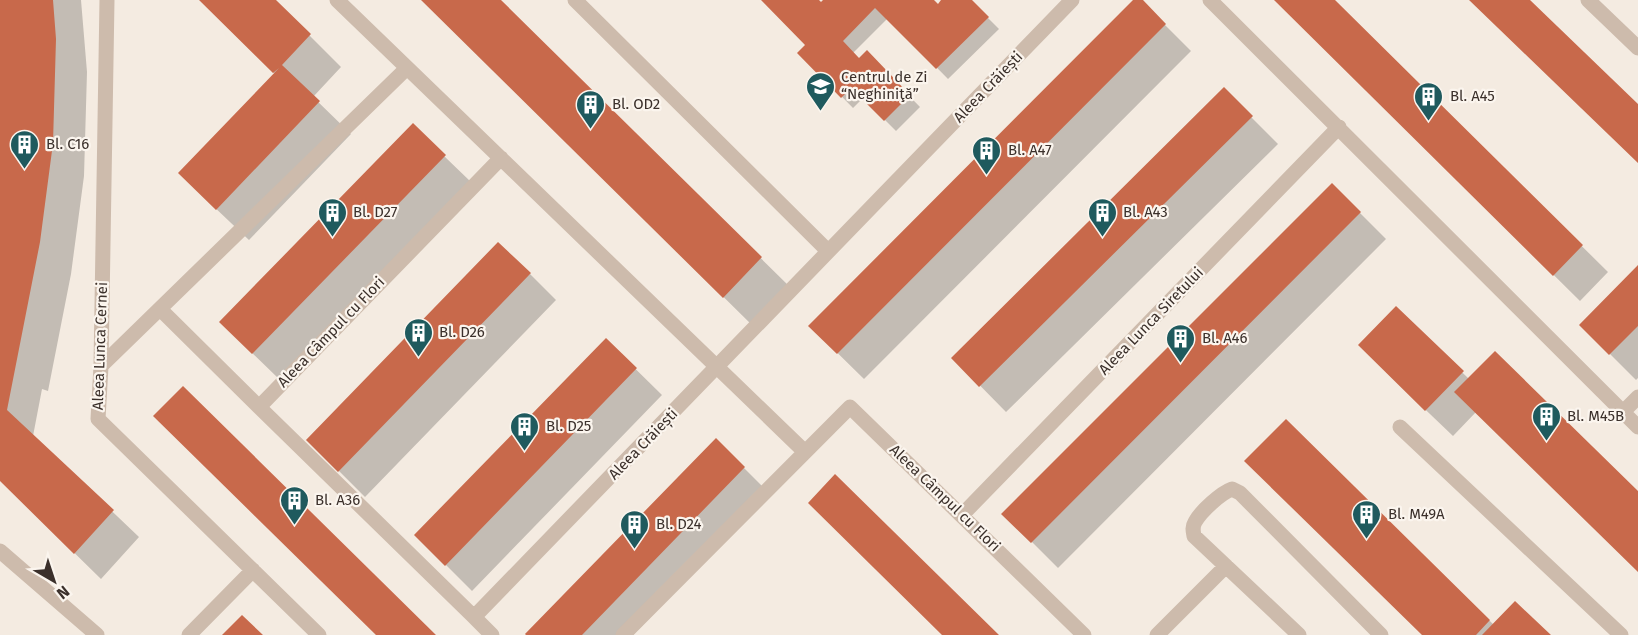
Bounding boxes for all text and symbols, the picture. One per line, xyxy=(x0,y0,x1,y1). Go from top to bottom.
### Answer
street label: Aleea Crăiești xyxy=(950,48,1027,127)
place label: Centrul de Zi “Neghiniţă” xyxy=(841,68,928,103)
school or university icon: Centrul de Zi “Neghiniţă” xyxy=(804,70,836,112)
building icon: Bl. A45 xyxy=(1413,80,1445,122)
place label: Bl. A45 xyxy=(1450,87,1495,105)
building icon: Bl. OD2 xyxy=(575,88,607,130)
place label: Bl. OD2 xyxy=(612,95,660,113)
building icon: Bl. C16 xyxy=(9,128,41,170)
building icon: Bl. A47 xyxy=(971,134,1003,176)
place label: Bl. C16 xyxy=(46,135,89,153)
place label: Bl. A47 xyxy=(1008,141,1052,159)
building icon: Bl. D27 xyxy=(316,196,348,238)
building icon: Bl. A43 xyxy=(1086,196,1118,238)
place label: Bl. D27 xyxy=(353,203,398,221)
place label: Bl. A43 xyxy=(1123,203,1168,221)
street label: Aleea Lunca Siretului xyxy=(1095,263,1207,379)
street label: Aleea Câmpul cu Flori xyxy=(274,273,388,391)
street label: Aleea Lunca Cernei xyxy=(89,282,111,410)
building icon: Bl. D26 xyxy=(402,316,434,358)
building icon: Bl. A46 xyxy=(1165,322,1197,364)
place label: Bl. D26 xyxy=(439,323,485,341)
place label: Bl. A46 xyxy=(1202,329,1247,347)
building icon: Bl. M45B xyxy=(1530,400,1562,442)
street label: Aleea Crăiești xyxy=(605,405,682,484)
place label: Bl. M45B xyxy=(1567,407,1624,425)
building icon: Bl. D25 xyxy=(509,410,541,452)
place label: Bl. D25 xyxy=(546,417,591,435)
street label: Aleea Câmpul cu Flori xyxy=(886,441,1004,555)
building icon: Bl. A36 xyxy=(278,484,310,526)
place label: Bl. A36 xyxy=(315,491,360,509)
building icon: Bl. M49A xyxy=(1351,498,1383,540)
place label: Bl. M49A xyxy=(1388,505,1445,523)
building icon: Bl. D24 xyxy=(619,508,651,550)
place label: Bl. D24 xyxy=(656,515,701,533)
north arrow xyxy=(24,551,84,611)
text: N xyxy=(53,582,73,603)

